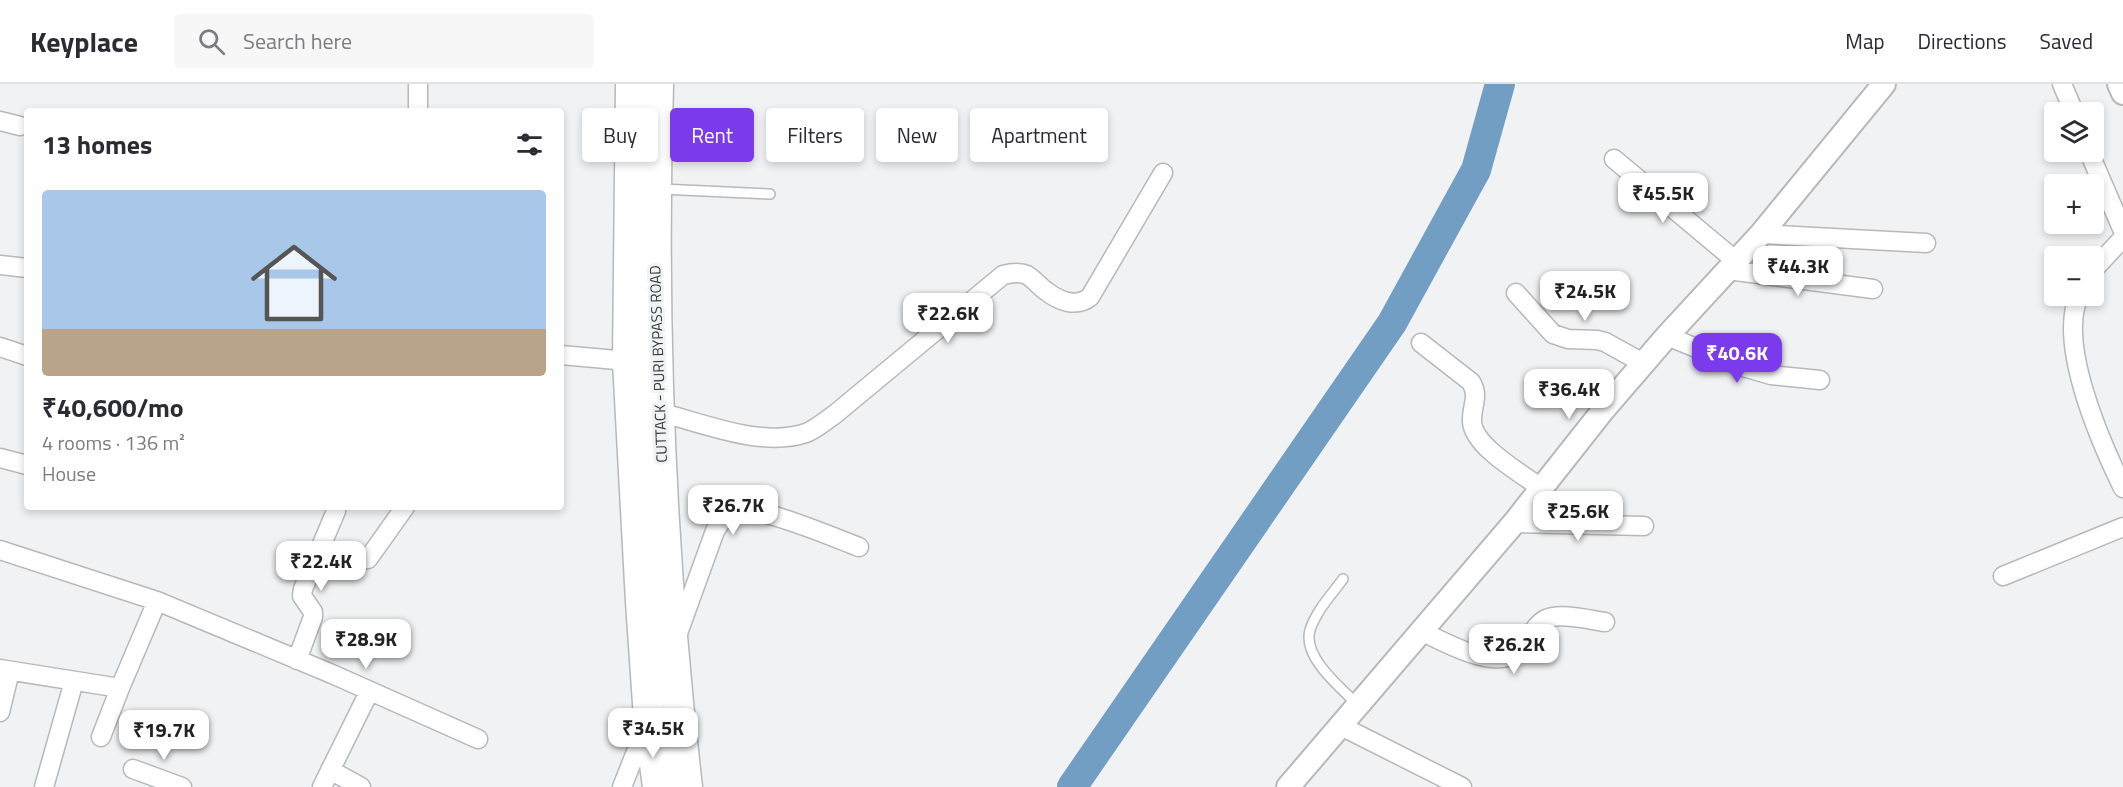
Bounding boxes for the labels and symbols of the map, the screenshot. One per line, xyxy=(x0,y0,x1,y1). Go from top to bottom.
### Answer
pin: ₹45.5K xyxy=(1614,173,1712,224)
pin: ₹44.3K xyxy=(1749,246,1847,297)
street label: CUTTACK - PURI BYPASS ROAD xyxy=(643,265,673,463)
pin: ₹24.5K xyxy=(1536,271,1634,322)
pin: ₹22.6K xyxy=(899,293,997,344)
pin: ₹40.6K xyxy=(1688,333,1786,384)
pin: ₹36.4K xyxy=(1520,369,1618,420)
pin: ₹26.7K xyxy=(684,485,782,536)
pin: ₹25.6K xyxy=(1529,491,1627,542)
pin: ₹22.4K xyxy=(272,541,370,592)
pin: ₹28.9K xyxy=(317,619,415,670)
pin: ₹26.2K xyxy=(1465,624,1563,675)
pin: ₹34.5K xyxy=(604,708,702,759)
pin: ₹19.7K xyxy=(115,710,213,761)

